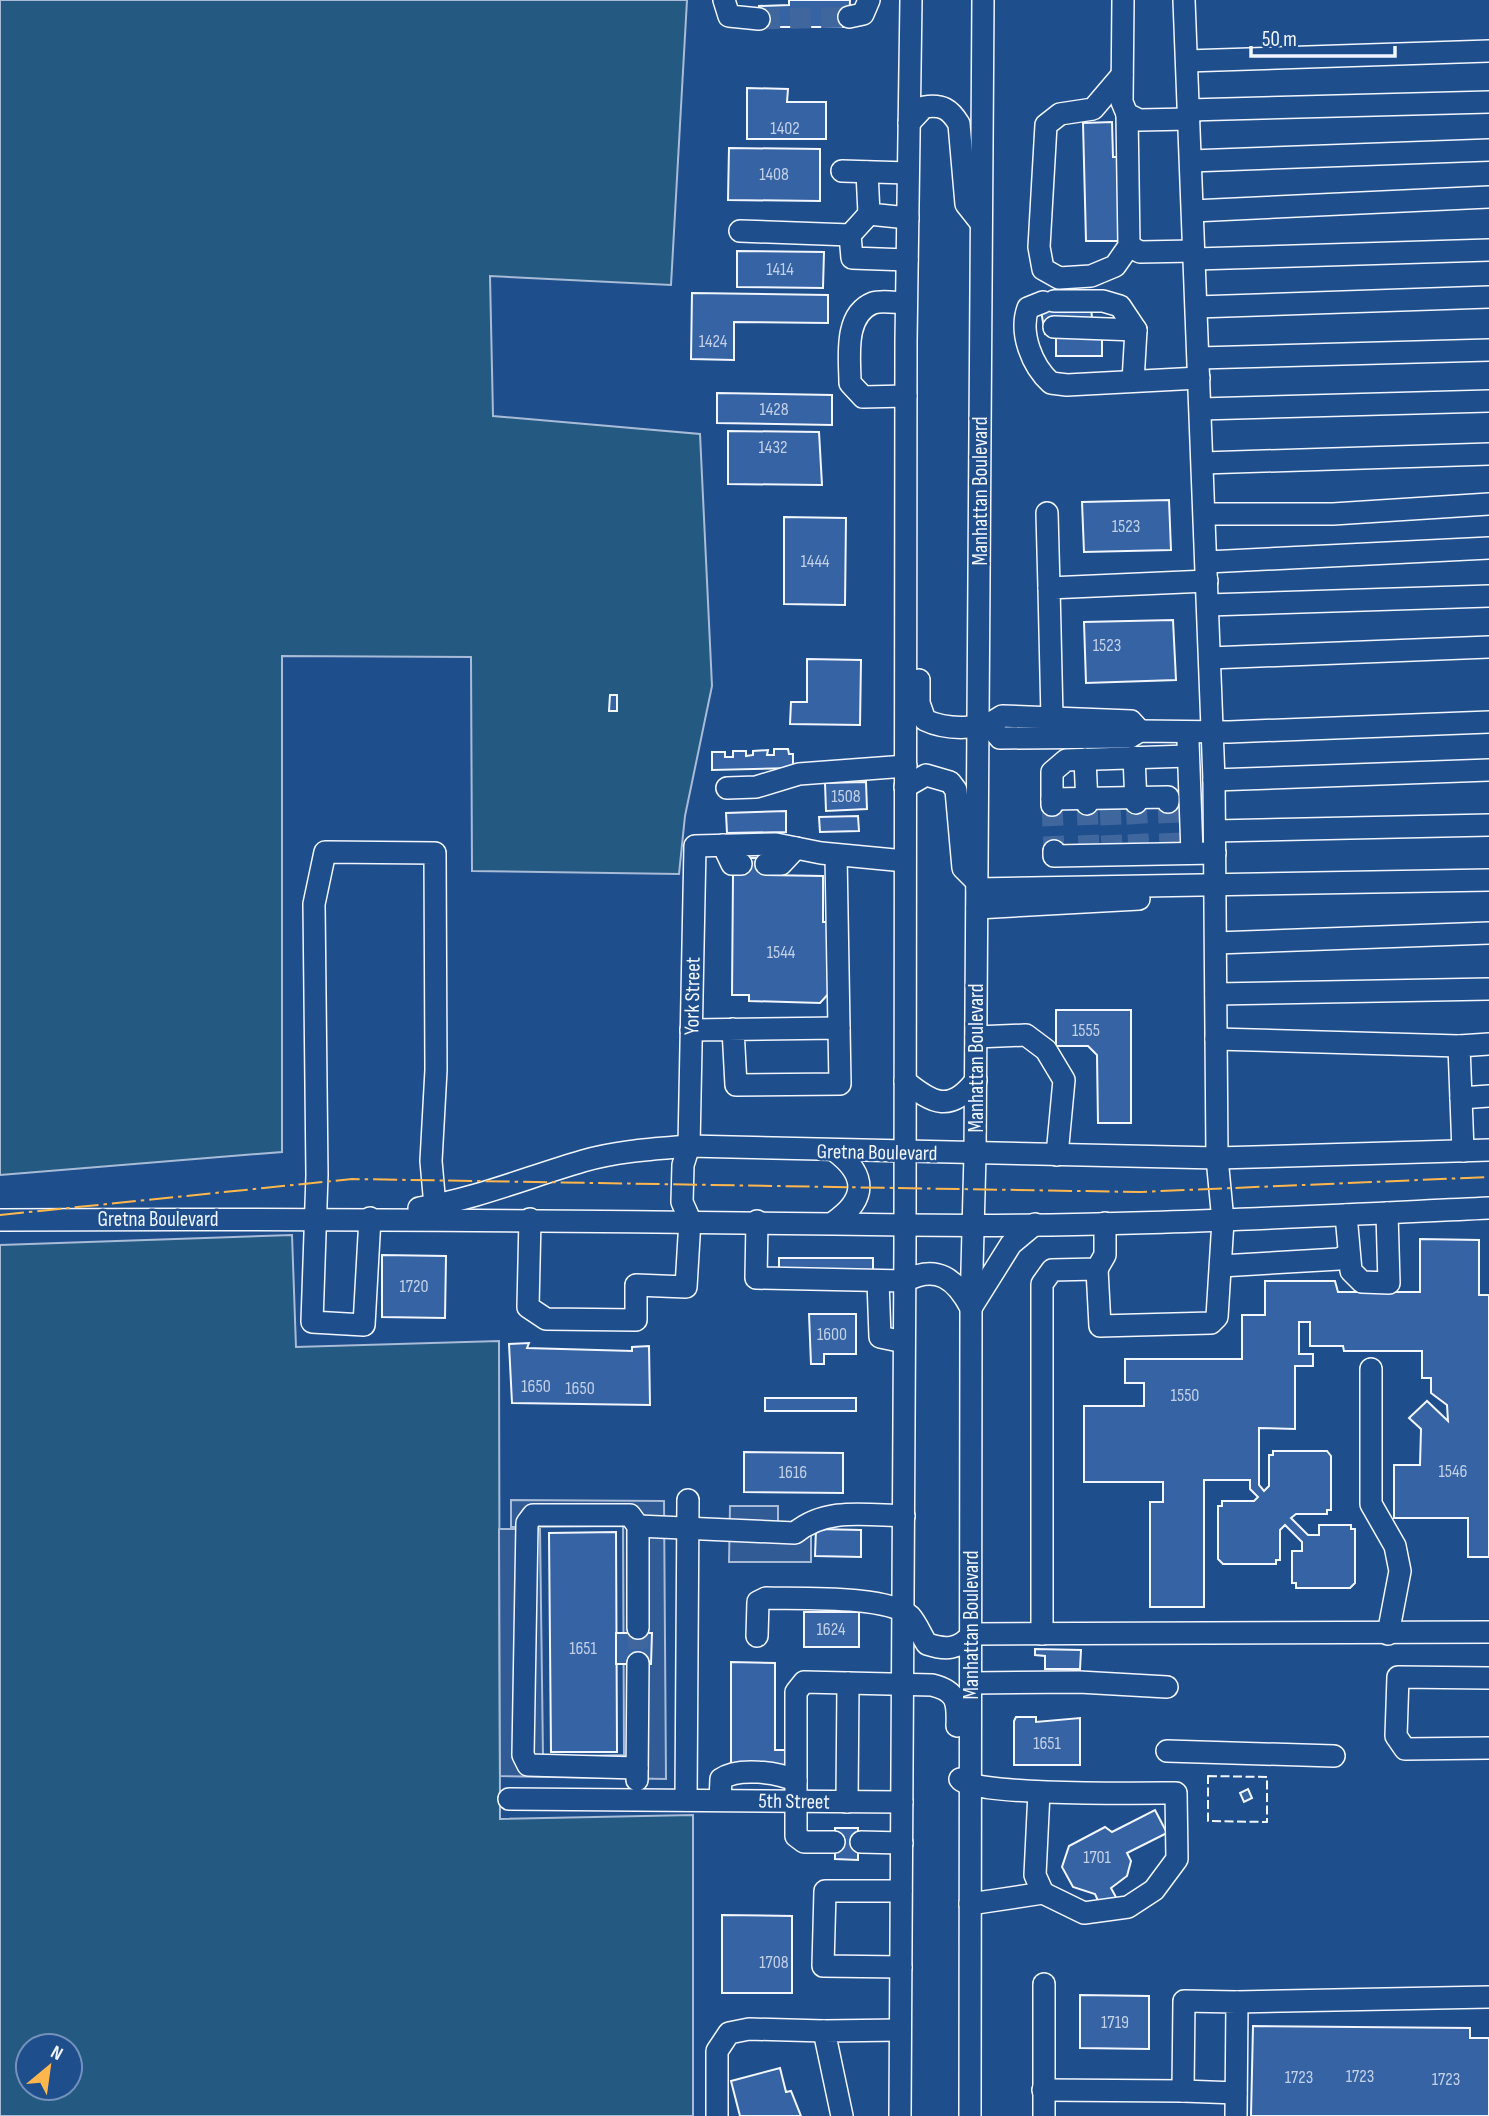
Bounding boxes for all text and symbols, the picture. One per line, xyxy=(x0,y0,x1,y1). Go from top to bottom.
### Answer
scale bar xyxy=(1251,14,1394,58)
text: 50 m xyxy=(1262,27,1297,52)
house number: 1402 xyxy=(770,118,800,139)
house number: 1408 xyxy=(759,164,789,185)
house number: 1414 xyxy=(766,259,794,280)
house number: 1424 xyxy=(699,331,728,352)
house number: 1428 xyxy=(759,399,789,420)
street label: Manhattan Boulevard xyxy=(968,416,993,566)
house number: 1432 xyxy=(759,437,787,458)
house number: 1523 xyxy=(1112,516,1140,537)
house number: 1444 xyxy=(800,551,830,572)
house number: 1523 xyxy=(1093,635,1121,656)
house number: 1508 xyxy=(831,786,861,807)
house number: 1544 xyxy=(767,942,796,963)
street label: York Street xyxy=(679,957,706,1035)
street label: Manhattan Boulevard xyxy=(964,983,989,1133)
house number: 1555 xyxy=(1072,1020,1100,1041)
street label: Gretna Boulevard xyxy=(816,1139,938,1166)
street label: Gretna Boulevard xyxy=(98,1207,218,1232)
house number: 1720 xyxy=(400,1276,428,1297)
house number: 1600 xyxy=(817,1324,847,1345)
house number: 1650 xyxy=(521,1376,551,1397)
house number: 1650 xyxy=(565,1378,595,1399)
house number: 1550 xyxy=(1171,1385,1199,1406)
house number: 1546 xyxy=(1439,1461,1468,1482)
house number: 1616 xyxy=(779,1462,807,1483)
street label: Manhattan Boulevard xyxy=(959,1550,984,1700)
house number: 1624 xyxy=(816,1619,846,1640)
house number: 1651 xyxy=(569,1638,598,1659)
house number: 1651 xyxy=(1033,1733,1062,1754)
street label: 5th Street xyxy=(758,1788,830,1815)
house number: 1701 xyxy=(1083,1847,1112,1868)
house number: 1708 xyxy=(759,1952,789,1973)
house number: 1719 xyxy=(1101,2012,1129,2033)
north arrow xyxy=(14,2032,84,2102)
text: N xyxy=(46,2041,67,2066)
house number: 1723 xyxy=(1346,2066,1374,2087)
house number: 1723 xyxy=(1285,2067,1313,2088)
house number: 1723 xyxy=(1432,2069,1460,2090)

